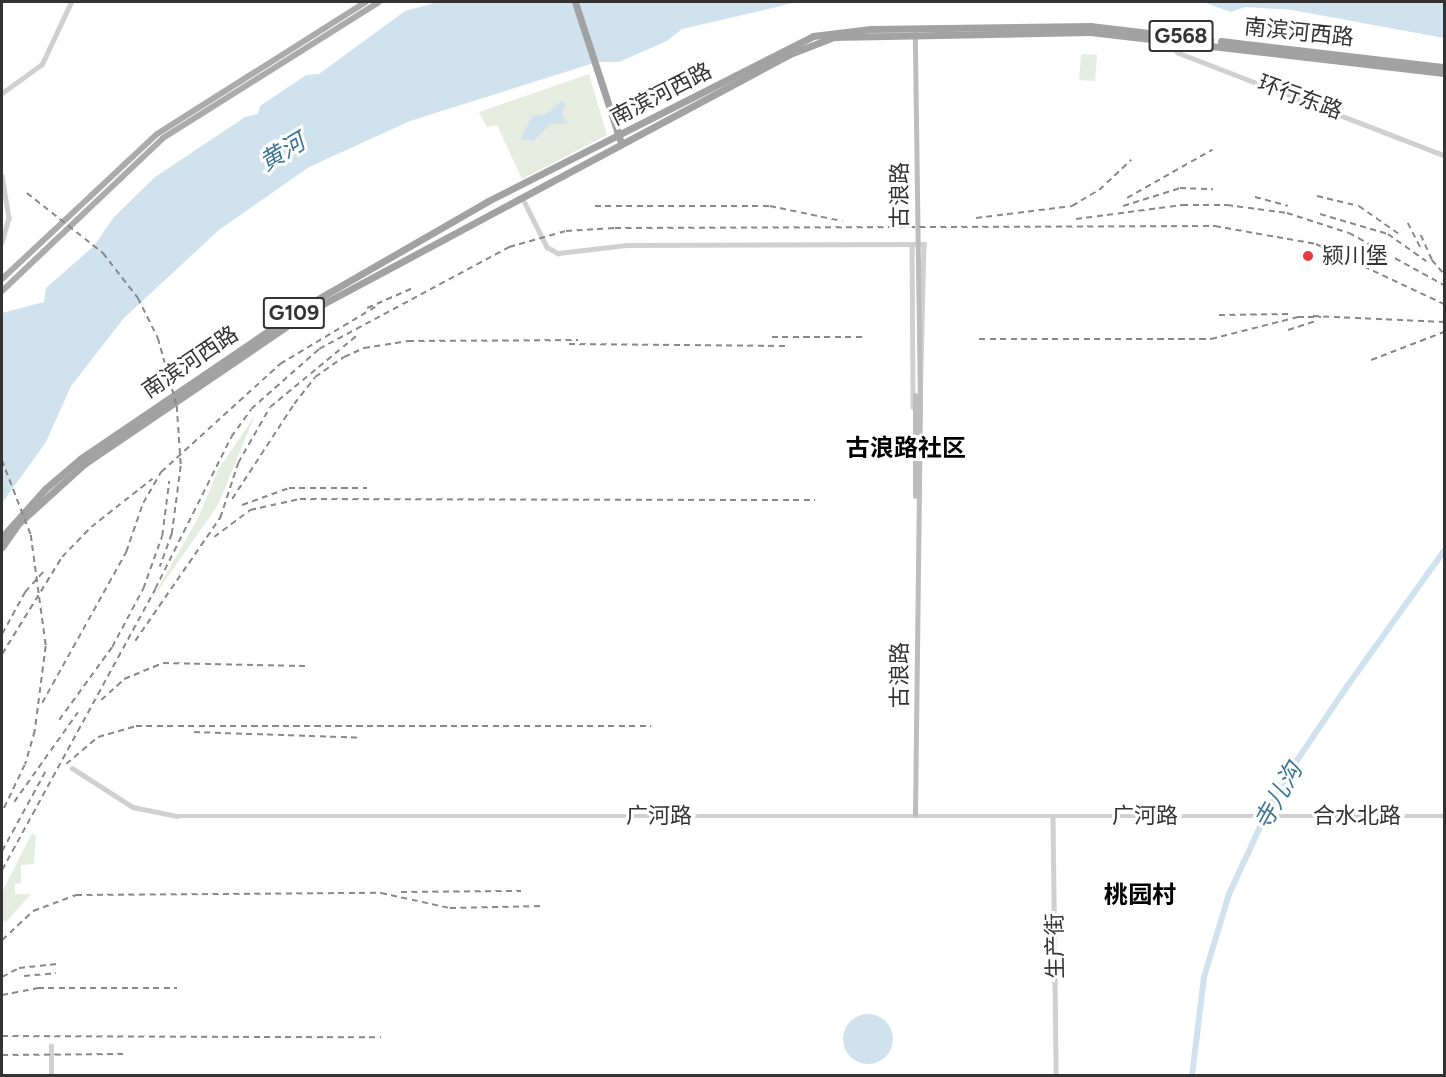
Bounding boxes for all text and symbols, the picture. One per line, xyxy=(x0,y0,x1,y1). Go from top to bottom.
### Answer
street label: 南滨河西路 xyxy=(1243,13,1355,51)
road number: G568 xyxy=(1148,18,1214,54)
street label: 南滨河西路 xyxy=(606,57,716,131)
street label: 环行东路 xyxy=(1254,70,1346,124)
water label: 黄河 xyxy=(254,127,310,177)
street label: 古浪路 xyxy=(887,162,913,228)
place label: 颍川堡 xyxy=(1322,243,1388,269)
marker: 颍川堡 xyxy=(1299,247,1317,265)
road number: G109 xyxy=(262,295,326,331)
street label: 南滨河西路 xyxy=(137,320,243,404)
district label: 古浪路社区 xyxy=(846,434,966,462)
street label: 古浪路 xyxy=(887,642,913,708)
water label: 寺儿沟 xyxy=(1248,758,1308,834)
street label: 广河路 xyxy=(626,803,692,829)
street label: 广河路 xyxy=(1112,803,1178,829)
street label: 合水北路 xyxy=(1313,803,1401,829)
district label: 桃园村 xyxy=(1104,881,1176,909)
street label: 生产街 xyxy=(1041,913,1069,979)

